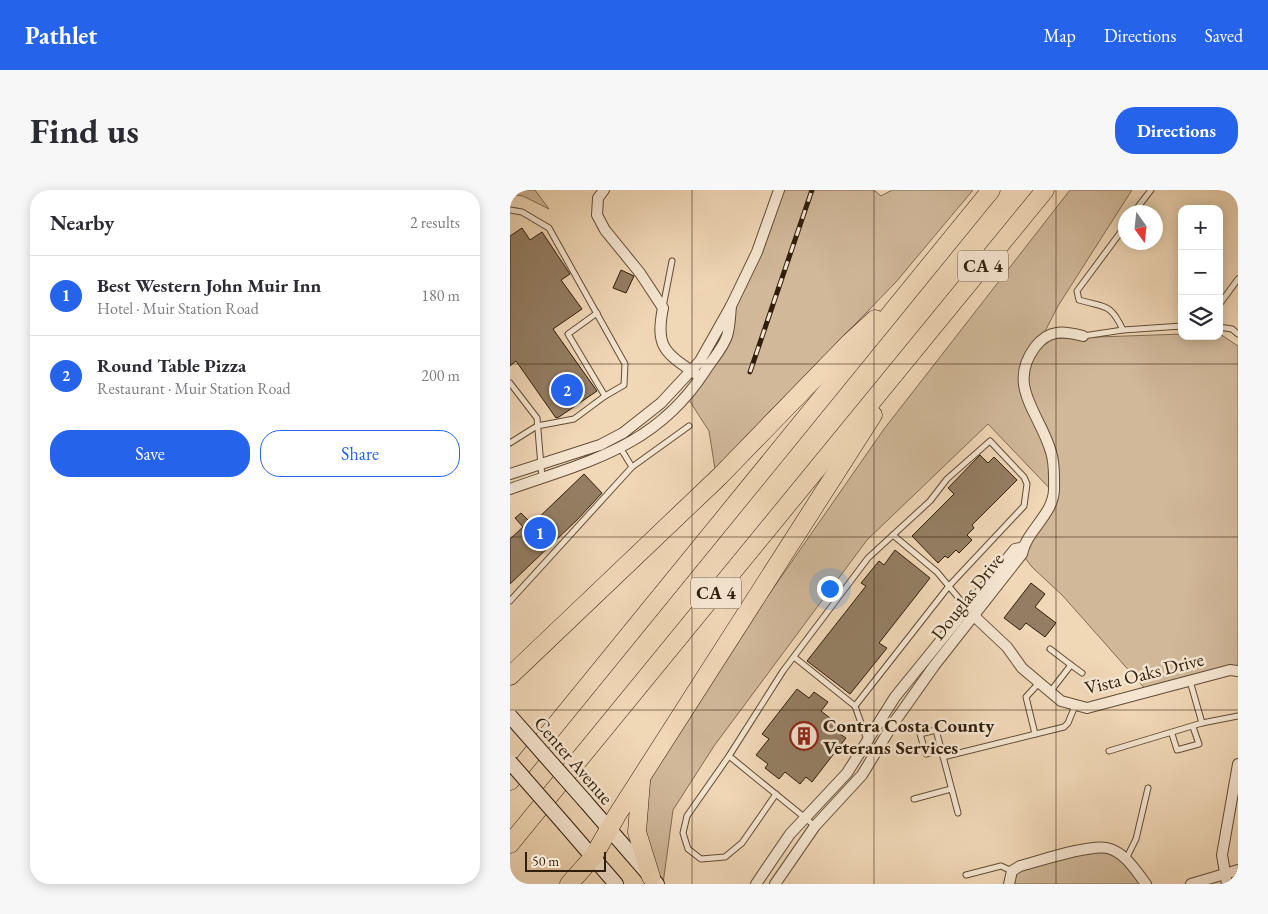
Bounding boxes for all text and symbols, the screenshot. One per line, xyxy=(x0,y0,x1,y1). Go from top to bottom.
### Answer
text: Pathlet xyxy=(25,20,97,51)
text: Map xyxy=(1044,24,1076,47)
text: Directions xyxy=(1104,24,1176,47)
text: Saved xyxy=(1204,24,1243,47)
button: Directions xyxy=(1115,107,1238,154)
text: Find us xyxy=(30,108,139,153)
north arrow xyxy=(1118,205,1163,250)
map controls xyxy=(1178,205,1223,340)
button: + xyxy=(1178,205,1223,250)
text: Nearby xyxy=(50,209,114,236)
text: 2 results xyxy=(410,212,460,233)
road number: CA 4 xyxy=(958,250,1008,282)
button: − xyxy=(1178,250,1223,295)
text: Best Western John Muir Inn xyxy=(97,273,321,298)
text: 1 xyxy=(62,285,70,306)
text: 180 m xyxy=(421,285,460,306)
button: layers xyxy=(1178,295,1223,340)
text: Hotel · Muir Station Road xyxy=(97,298,259,319)
text: Round Table Pizza xyxy=(97,353,246,378)
text: 2 xyxy=(62,365,70,386)
text: 200 m xyxy=(421,365,460,386)
pin: 2 xyxy=(551,371,583,409)
text: Restaurant · Muir Station Road xyxy=(97,378,291,399)
button: Save xyxy=(50,430,250,477)
button: Share xyxy=(260,430,460,477)
pin: 1 xyxy=(524,514,556,552)
street label: Douglas Drive xyxy=(925,547,1009,645)
your location xyxy=(817,576,843,602)
road number: CA 4 xyxy=(691,578,741,608)
street label: Vista Oaks Drive xyxy=(1082,647,1206,700)
street label: Center Avenue xyxy=(528,711,619,810)
place label: Contra Costa County Veterans Services xyxy=(823,713,995,760)
building icon: Contra Costa County Veterans Services xyxy=(789,721,819,751)
scale bar xyxy=(525,849,606,872)
text: 50 m xyxy=(532,852,559,870)

